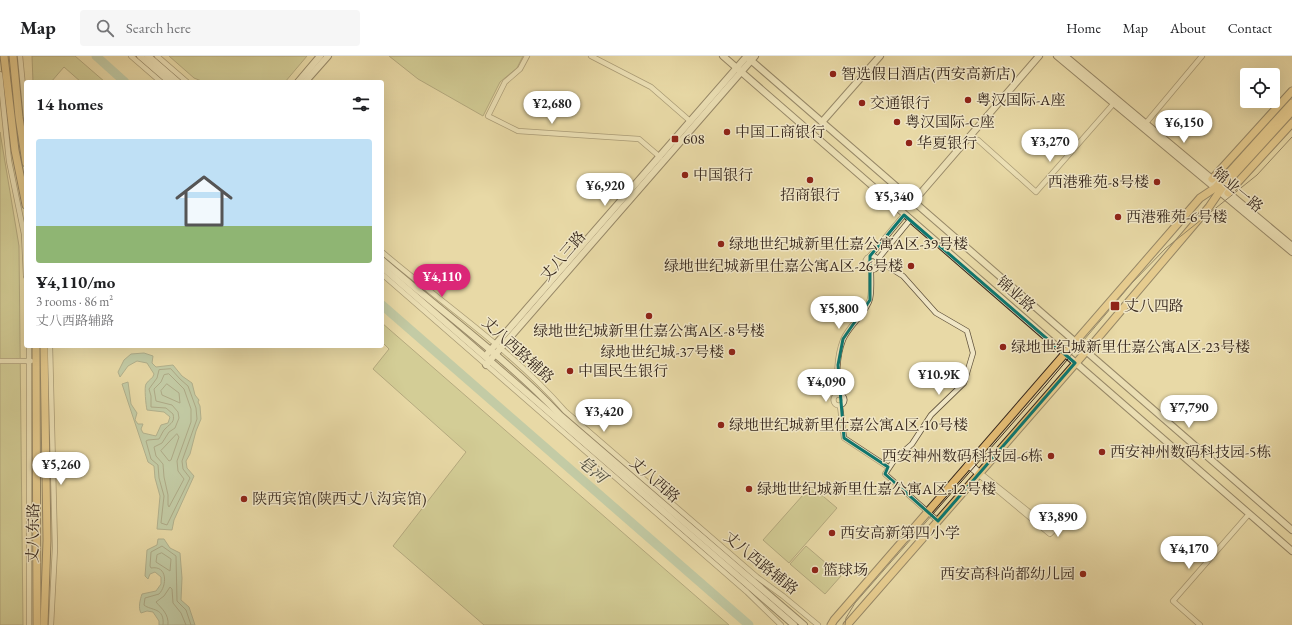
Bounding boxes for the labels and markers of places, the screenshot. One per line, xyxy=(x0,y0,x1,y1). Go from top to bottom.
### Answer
place label: 智选假日酒店(西安高新店) xyxy=(841,64,1016,83)
marker: 智选假日酒店(西安高新店) xyxy=(828,69,838,79)
place label: 粤汉国际-A座 xyxy=(976,90,1066,109)
pin: ¥2,680 xyxy=(519,91,585,125)
place label: 交通银行 xyxy=(870,93,930,112)
marker: 粤汉国际-A座 xyxy=(963,95,973,105)
marker: 交通银行 xyxy=(857,98,867,108)
pin: ¥6,150 xyxy=(1151,110,1217,144)
place label: 粤汉国际-C座 xyxy=(905,112,995,131)
marker: 粤汉国际-C座 xyxy=(892,117,902,127)
place label: 中国工商银行 xyxy=(735,122,825,141)
marker: 中国工商银行 xyxy=(722,127,732,137)
place label: 608 xyxy=(683,129,705,148)
pin: ¥3,270 xyxy=(1017,129,1083,163)
place label: 华夏银行 xyxy=(917,133,977,152)
marker: 608 xyxy=(670,134,680,144)
marker: 华夏银行 xyxy=(904,138,914,148)
place label: 中国银行 xyxy=(693,165,753,184)
marker: 中国银行 xyxy=(680,170,690,180)
place label: 西港雅苑-8号楼 xyxy=(1048,172,1149,191)
pin: ¥6,920 xyxy=(572,173,638,207)
marker: 招商银行 xyxy=(805,175,815,185)
marker: 西港雅苑-8号楼 xyxy=(1152,177,1162,187)
pin: ¥5,340 xyxy=(861,184,927,218)
place label: 招商银行 xyxy=(780,185,840,204)
place label: 西港雅苑-6号楼 xyxy=(1126,207,1227,226)
marker: 西港雅苑-6号楼 xyxy=(1113,212,1123,222)
place label: 绿地世纪城新里仕嘉公寓A区-39号楼 xyxy=(729,234,968,253)
marker: 绿地世纪城新里仕嘉公寓A区-39号楼 xyxy=(716,239,726,249)
place label: 绿地世纪城新里仕嘉公寓A区-26号楼 xyxy=(664,256,903,275)
marker: 绿地世纪城新里仕嘉公寓A区-26号楼 xyxy=(906,261,916,271)
pin: ¥4,110 xyxy=(409,264,475,298)
pin: ¥5,800 xyxy=(806,296,872,330)
place label: 丈八四路 xyxy=(1124,296,1184,315)
marker: 丈八四路 xyxy=(1109,300,1121,312)
marker: 绿地世纪城新里仕嘉公寓A区-8号楼 xyxy=(644,311,654,321)
place label: 绿地世纪城新里仕嘉公寓A区-8号楼 xyxy=(533,321,765,340)
place label: 绿地世纪城新里仕嘉公寓A区-23号楼 xyxy=(1011,337,1250,356)
place label: 绿地世纪城-37号楼 xyxy=(600,342,724,361)
marker: 绿地世纪城新里仕嘉公寓A区-23号楼 xyxy=(998,342,1008,352)
marker: 绿地世纪城-37号楼 xyxy=(727,347,737,357)
place label: 中国民生银行 xyxy=(578,361,668,380)
pin: ¥10.9K xyxy=(906,362,972,396)
marker: 中国民生银行 xyxy=(565,366,575,376)
pin: ¥4,090 xyxy=(793,369,859,403)
pin: ¥7,790 xyxy=(1156,395,1222,429)
pin: ¥3,420 xyxy=(571,399,637,433)
place label: 绿地世纪城新里仕嘉公寓A区-10号楼 xyxy=(729,415,968,434)
marker: 绿地世纪城新里仕嘉公寓A区-10号楼 xyxy=(716,420,726,430)
place label: 西安神州数码科技园-5栋 xyxy=(1110,442,1271,461)
place label: 西安神州数码科技园-6栋 xyxy=(882,446,1043,465)
marker: 西安神州数码科技园-5栋 xyxy=(1097,447,1107,457)
marker: 西安神州数码科技园-6栋 xyxy=(1046,451,1056,461)
pin: ¥5,260 xyxy=(28,452,94,486)
place label: 绿地世纪城新里仕嘉公寓A区-12号楼 xyxy=(757,479,996,498)
marker: 绿地世纪城新里仕嘉公寓A区-12号楼 xyxy=(744,484,754,494)
place label: 陕西宾馆(陕西丈八沟宾馆) xyxy=(252,489,427,508)
marker: 陕西宾馆(陕西丈八沟宾馆) xyxy=(239,494,249,504)
pin: ¥3,890 xyxy=(1025,504,1091,538)
place label: 西安高新第四小学 xyxy=(840,523,960,542)
marker: 西安高新第四小学 xyxy=(827,528,837,538)
pin: ¥4,170 xyxy=(1156,536,1222,570)
place label: 篮球场 xyxy=(823,560,868,579)
place label: 西安高科尚都幼儿园 xyxy=(940,564,1075,583)
marker: 篮球场 xyxy=(810,565,820,575)
marker: 西安高科尚都幼儿园 xyxy=(1078,569,1088,579)

